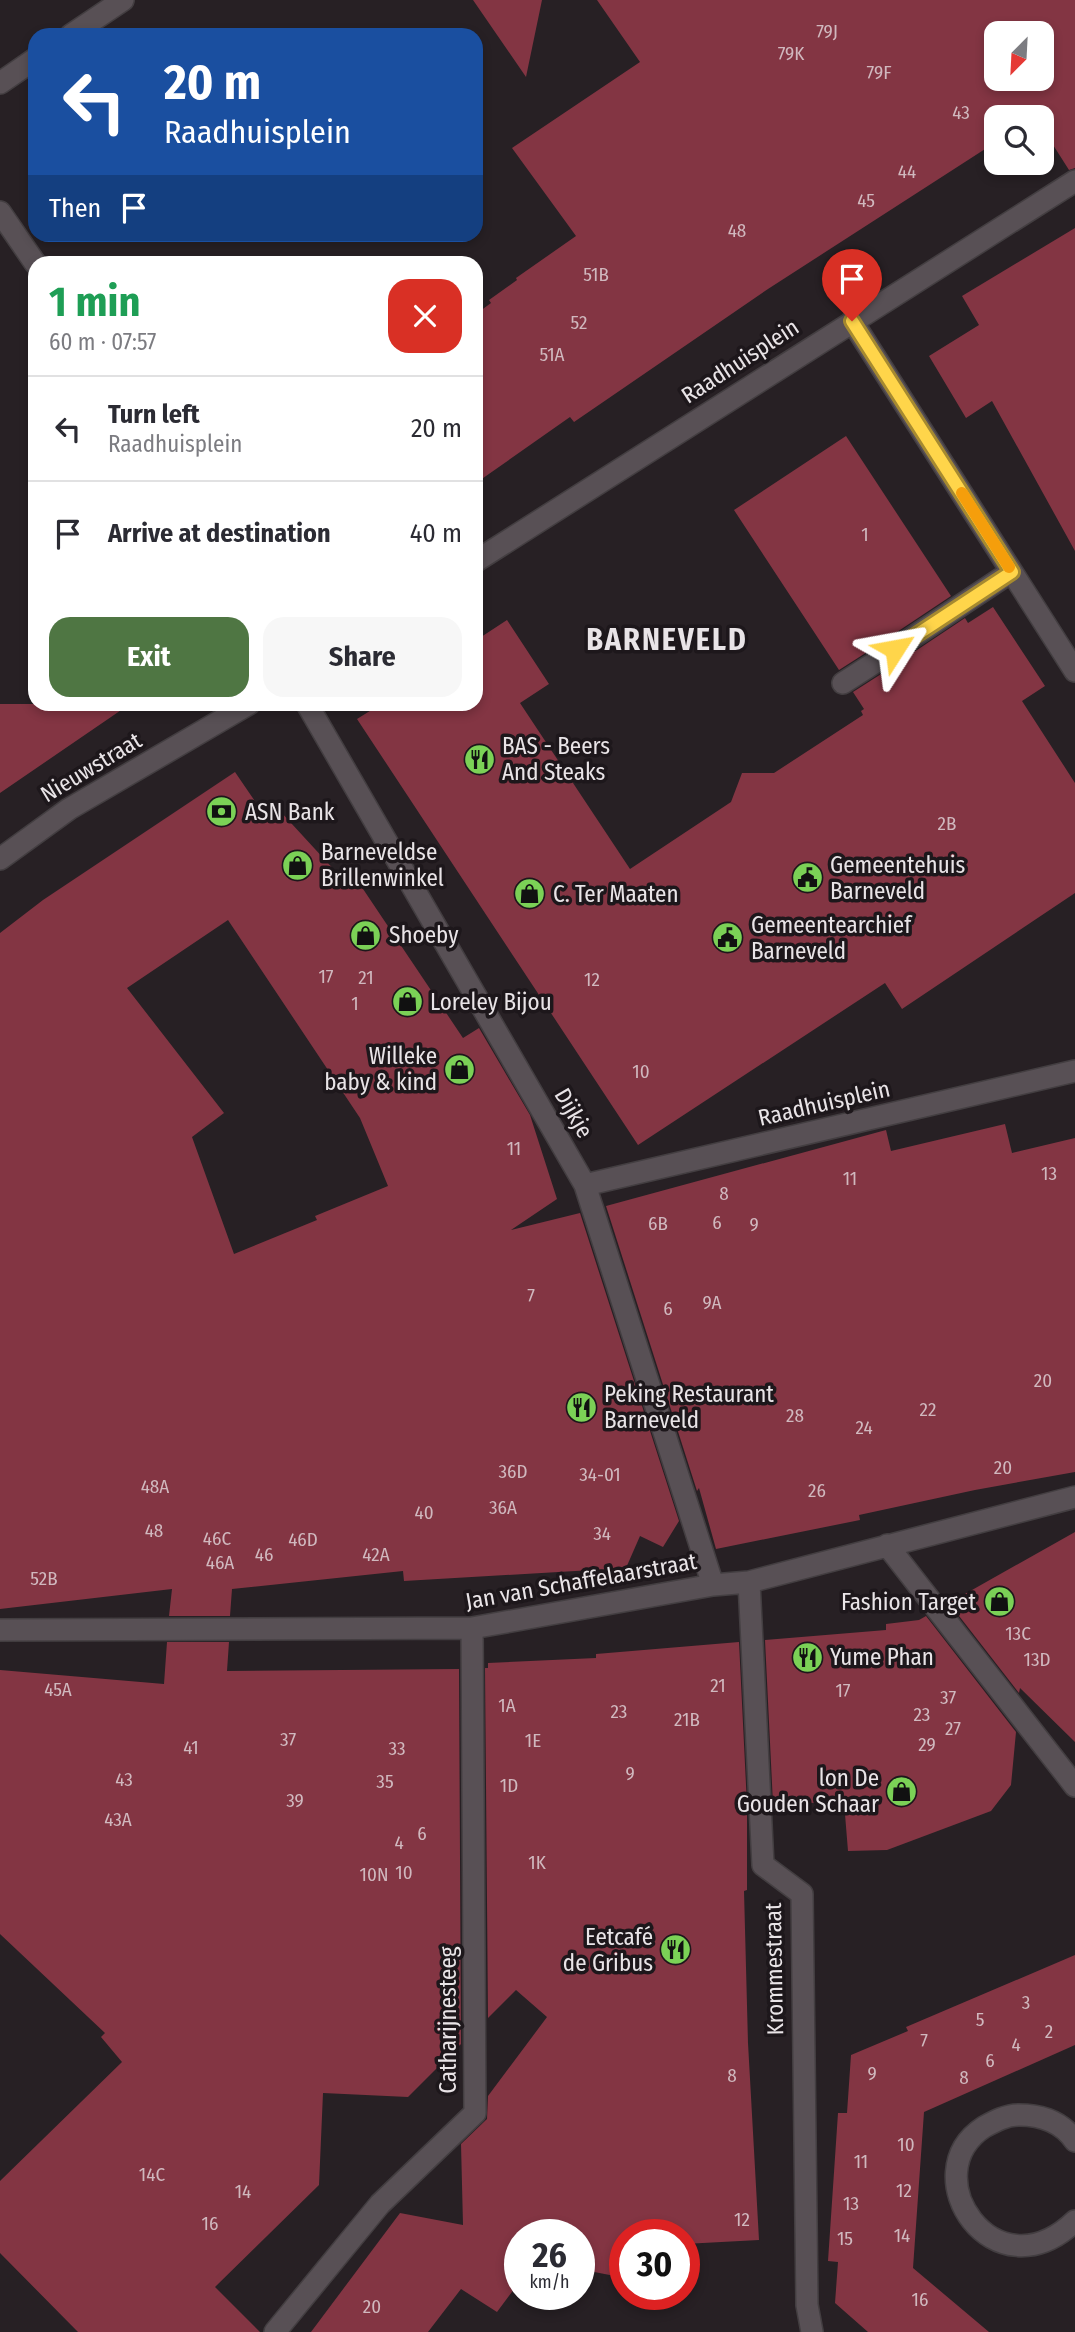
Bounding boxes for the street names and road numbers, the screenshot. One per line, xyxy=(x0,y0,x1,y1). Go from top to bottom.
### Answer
street label: Raadhuisplein xyxy=(676,313,804,409)
street label: Nieuwstraat xyxy=(35,726,147,808)
street label: Raadhuisplein xyxy=(755,1074,893,1132)
street label: Dijkje xyxy=(549,1083,599,1143)
street label: Jan van Schaffelaarstraat xyxy=(463,1547,699,1615)
street label: Krommestraat xyxy=(759,1902,789,2036)
street label: Catharijnesteeg xyxy=(434,1946,462,2094)

